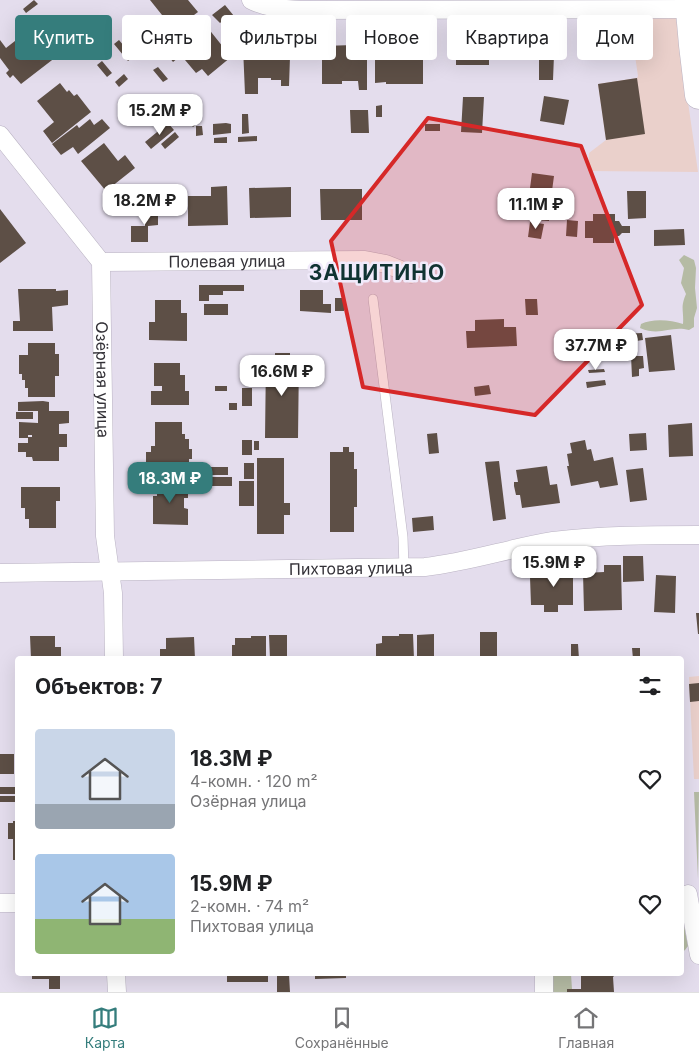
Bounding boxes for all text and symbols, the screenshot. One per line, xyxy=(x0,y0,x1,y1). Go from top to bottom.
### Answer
chip: Купить xyxy=(15,15,112,60)
chip: Снять xyxy=(122,15,211,60)
chip: Фильтры xyxy=(221,15,336,60)
chip: Новое xyxy=(346,15,437,60)
chip: Квартира xyxy=(447,15,567,60)
chip: Дом xyxy=(577,15,653,60)
pin: 15.2M ₽ xyxy=(114,94,206,136)
text: 15.2M ₽ xyxy=(129,100,191,120)
pin: 18.2M ₽ xyxy=(99,184,191,226)
pin: 11.1M ₽ xyxy=(490,188,582,230)
text: 18.2M ₽ xyxy=(114,190,176,210)
text: 11.1M ₽ xyxy=(508,194,564,214)
street label: Полевая улица xyxy=(168,251,286,271)
district label: ЗАЩИТИНО xyxy=(309,260,445,285)
street label: Озёрная улица xyxy=(92,321,114,438)
pin: 37.7M ₽ xyxy=(550,328,642,371)
text: 37.7M ₽ xyxy=(565,335,627,355)
pin: 16.6M ₽ xyxy=(236,354,328,397)
text: 16.6M ₽ xyxy=(251,361,313,381)
pin: 18.3M ₽ xyxy=(124,462,216,504)
text: 18.3M ₽ xyxy=(139,468,201,488)
pin: 15.9M ₽ xyxy=(508,546,600,588)
text: 15.9M ₽ xyxy=(523,552,585,572)
street label: Пихтовая улица xyxy=(289,557,413,579)
icon: filters xyxy=(636,672,664,700)
text: Объектов: 7 xyxy=(35,674,162,699)
text: 18.3M ₽ xyxy=(190,746,272,771)
icon: home xyxy=(75,749,135,809)
icon: heart xyxy=(636,765,664,793)
text: 4-комн. · 120 m² xyxy=(190,771,318,791)
text: Озёрная улица xyxy=(190,791,307,811)
text: 15.9M ₽ xyxy=(190,871,273,896)
icon: home xyxy=(75,874,135,934)
icon: heart xyxy=(636,890,664,918)
text: 2-комн. · 74 m² xyxy=(190,896,309,916)
text: Пихтовая улица xyxy=(190,916,314,936)
tab: Карта xyxy=(85,1004,125,1051)
tab: Сохранённые xyxy=(295,1004,389,1051)
tab: Главная xyxy=(558,1004,614,1051)

